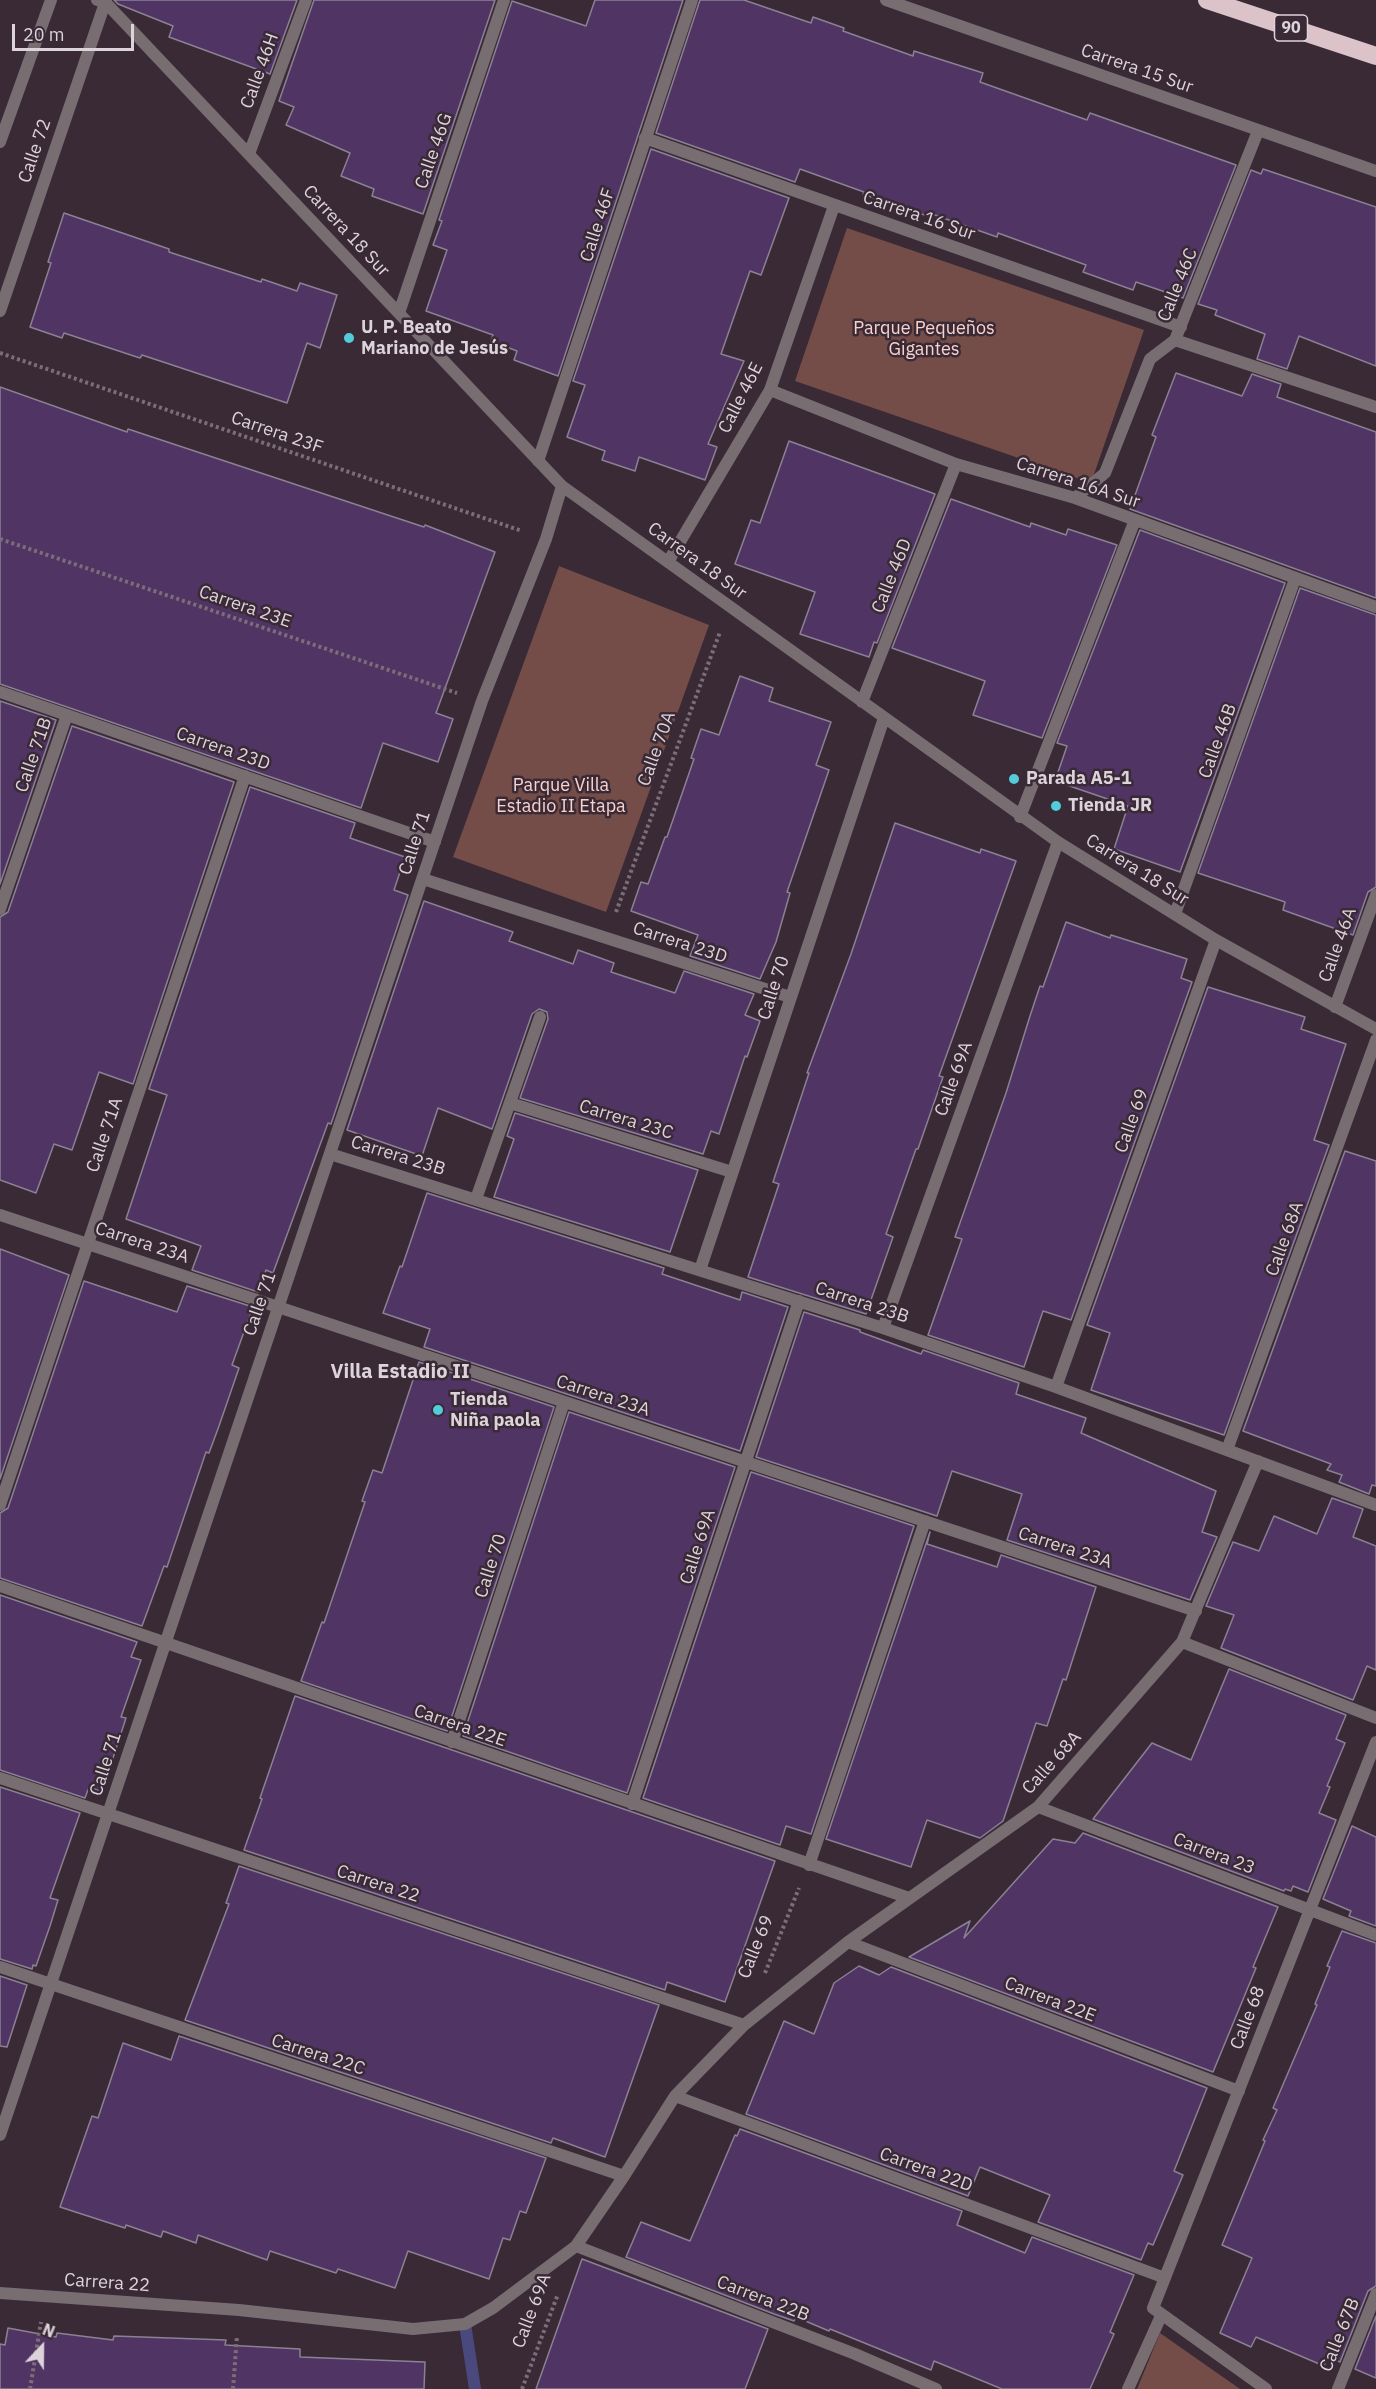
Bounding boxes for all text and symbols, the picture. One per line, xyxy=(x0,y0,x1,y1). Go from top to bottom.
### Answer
scale bar xyxy=(15,12,136,50)
road number: 90 xyxy=(1274,15,1308,41)
text: 20 m xyxy=(23,23,65,46)
street label: Calle 46H xyxy=(236,30,284,112)
street label: Carrera 15 Sur xyxy=(1078,40,1196,98)
street label: Calle 46G xyxy=(411,110,457,192)
street label: Calle 72 xyxy=(14,116,56,186)
street label: Carrera 18 Sur xyxy=(298,181,394,281)
street label: Calle 46F xyxy=(576,185,620,265)
street label: Carrera 16 Sur xyxy=(860,187,978,245)
street label: Calle 46C xyxy=(1153,245,1203,325)
place label: U. P. Beato Mariano de Jesús xyxy=(361,317,508,360)
park label: Parque Pequeños Gigantes xyxy=(853,318,995,360)
marker: U. P. Beato Mariano de Jesús xyxy=(342,331,356,345)
street label: Calle 46E xyxy=(714,359,768,437)
street label: Carrera 23F xyxy=(228,407,326,459)
street label: Carrera 16A Sur xyxy=(1013,453,1143,513)
street label: Carrera 18 Sur xyxy=(643,518,751,604)
street label: Calle 46D xyxy=(867,536,917,616)
street label: Carrera 23E xyxy=(196,581,294,633)
street label: Calle 46B xyxy=(1195,701,1241,781)
street label: Calle 70A xyxy=(634,709,680,789)
street label: Calle 71B xyxy=(11,715,57,795)
street label: Carrera 23D xyxy=(173,723,273,775)
place label: Parada A5-1 xyxy=(1026,768,1132,790)
marker: Parada A5-1 xyxy=(1007,772,1021,786)
park label: Parque Villa Estadio II Etapa xyxy=(496,775,626,818)
place label: Tienda JR xyxy=(1068,795,1152,817)
marker: Tienda JR xyxy=(1049,799,1063,813)
street label: Calle 71 xyxy=(394,808,436,878)
street label: Carrera 18 Sur xyxy=(1082,830,1192,910)
street label: Calle 46A xyxy=(1315,905,1361,985)
street label: Carrera 23D xyxy=(630,918,730,968)
street label: Calle 70 xyxy=(753,953,795,1023)
street label: Calle 69A xyxy=(931,1039,977,1119)
street label: Calle 69 xyxy=(1111,1086,1153,1156)
street label: Calle 71A xyxy=(82,1095,128,1175)
street label: Carrera 23C xyxy=(576,1095,676,1145)
street label: Carrera 23B xyxy=(348,1131,448,1181)
street label: Calle 68A xyxy=(1262,1199,1308,1279)
street label: Carrera 23A xyxy=(92,1218,192,1268)
street label: Calle 71 xyxy=(239,1269,281,1339)
street label: Carrera 23B xyxy=(812,1278,912,1328)
district label: Villa Estadio II xyxy=(330,1360,470,1384)
street label: Carrera 23A xyxy=(553,1371,653,1421)
place label: Tienda Niña paola xyxy=(450,1389,540,1432)
marker: Tienda Niña paola xyxy=(431,1403,445,1417)
street label: Calle 69A xyxy=(676,1507,720,1587)
street label: Carrera 23A xyxy=(1015,1523,1115,1573)
street label: Calle 70 xyxy=(470,1531,512,1601)
street label: Carrera 22E xyxy=(411,1700,509,1752)
street label: Calle 68A xyxy=(1018,1727,1086,1799)
street label: Calle 71 xyxy=(85,1729,127,1799)
street label: Carrera 23 xyxy=(1170,1829,1258,1879)
street label: Carrera 22 xyxy=(334,1860,422,1908)
street label: Calle 69 xyxy=(734,1912,778,1982)
street label: Carrera 22E xyxy=(1001,1973,1099,2027)
street label: Calle 68 xyxy=(1226,1983,1270,2053)
street label: Carrera 22C xyxy=(269,2030,367,2080)
street label: Carrera 22D xyxy=(876,2143,976,2197)
street label: Carrera 22 xyxy=(63,2269,151,2297)
street label: Calle 69A xyxy=(508,2271,556,2351)
street label: Carrera 22B xyxy=(714,2271,812,2327)
street label: Calle 67B xyxy=(1315,2295,1365,2375)
north arrow xyxy=(12,2317,72,2377)
text: N xyxy=(40,2319,58,2342)

